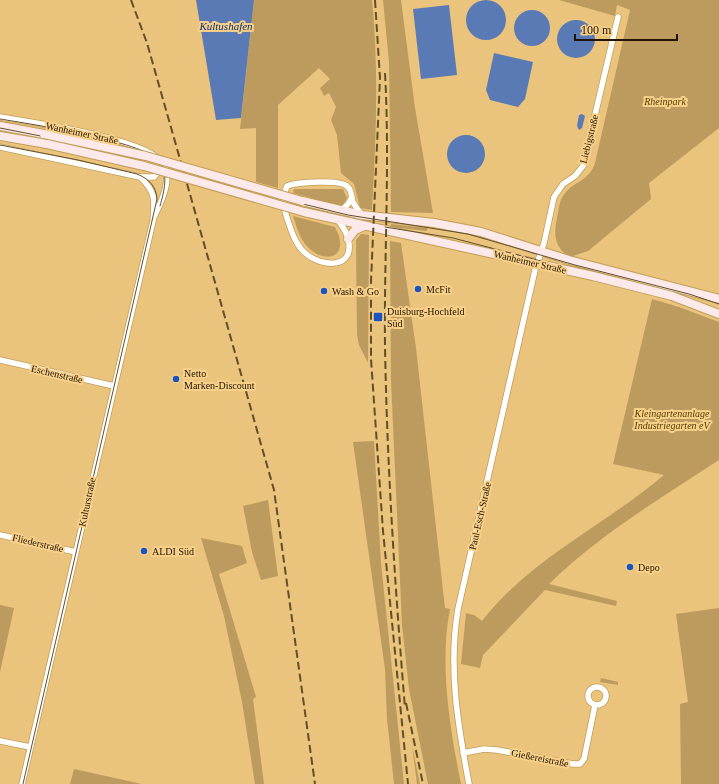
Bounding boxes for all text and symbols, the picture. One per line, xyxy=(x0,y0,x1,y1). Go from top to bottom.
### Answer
scale bar xyxy=(575,16,677,42)
water label: Kultushafen xyxy=(198,20,253,32)
text: 100 m xyxy=(581,23,612,37)
park label: Rheinpark xyxy=(643,96,686,107)
street label: Liebigstraße xyxy=(578,113,601,165)
street label: Wanheimer Straße xyxy=(45,120,120,146)
street label: Wanheimer Straße xyxy=(493,248,568,276)
marker: McFit xyxy=(413,284,423,294)
place label: McFit xyxy=(426,284,451,295)
marker: Wash & Go xyxy=(319,286,329,296)
place label: Wash & Go xyxy=(332,286,379,297)
place label: Duisburg-Hochfeld Süd xyxy=(387,306,465,329)
marker: Duisburg-Hochfeld Süd xyxy=(372,311,384,323)
street label: Eschenstraße xyxy=(30,363,84,385)
place label: Netto Marken-Discount xyxy=(184,368,255,391)
marker: Netto Marken-Discount xyxy=(171,374,181,384)
park label: Kleingartenanlage Industriegarten eV xyxy=(633,408,712,431)
street label: Kulturstraße xyxy=(76,476,98,528)
street label: Paul-Esch-Straße xyxy=(467,480,493,551)
street label: Fliederstraße xyxy=(11,532,65,554)
marker: ALDI Süd xyxy=(139,546,149,556)
place label: ALDI Süd xyxy=(152,546,194,557)
marker: Depo xyxy=(625,562,635,572)
place label: Depo xyxy=(638,562,660,573)
street label: Gießereistraße xyxy=(510,747,570,769)

